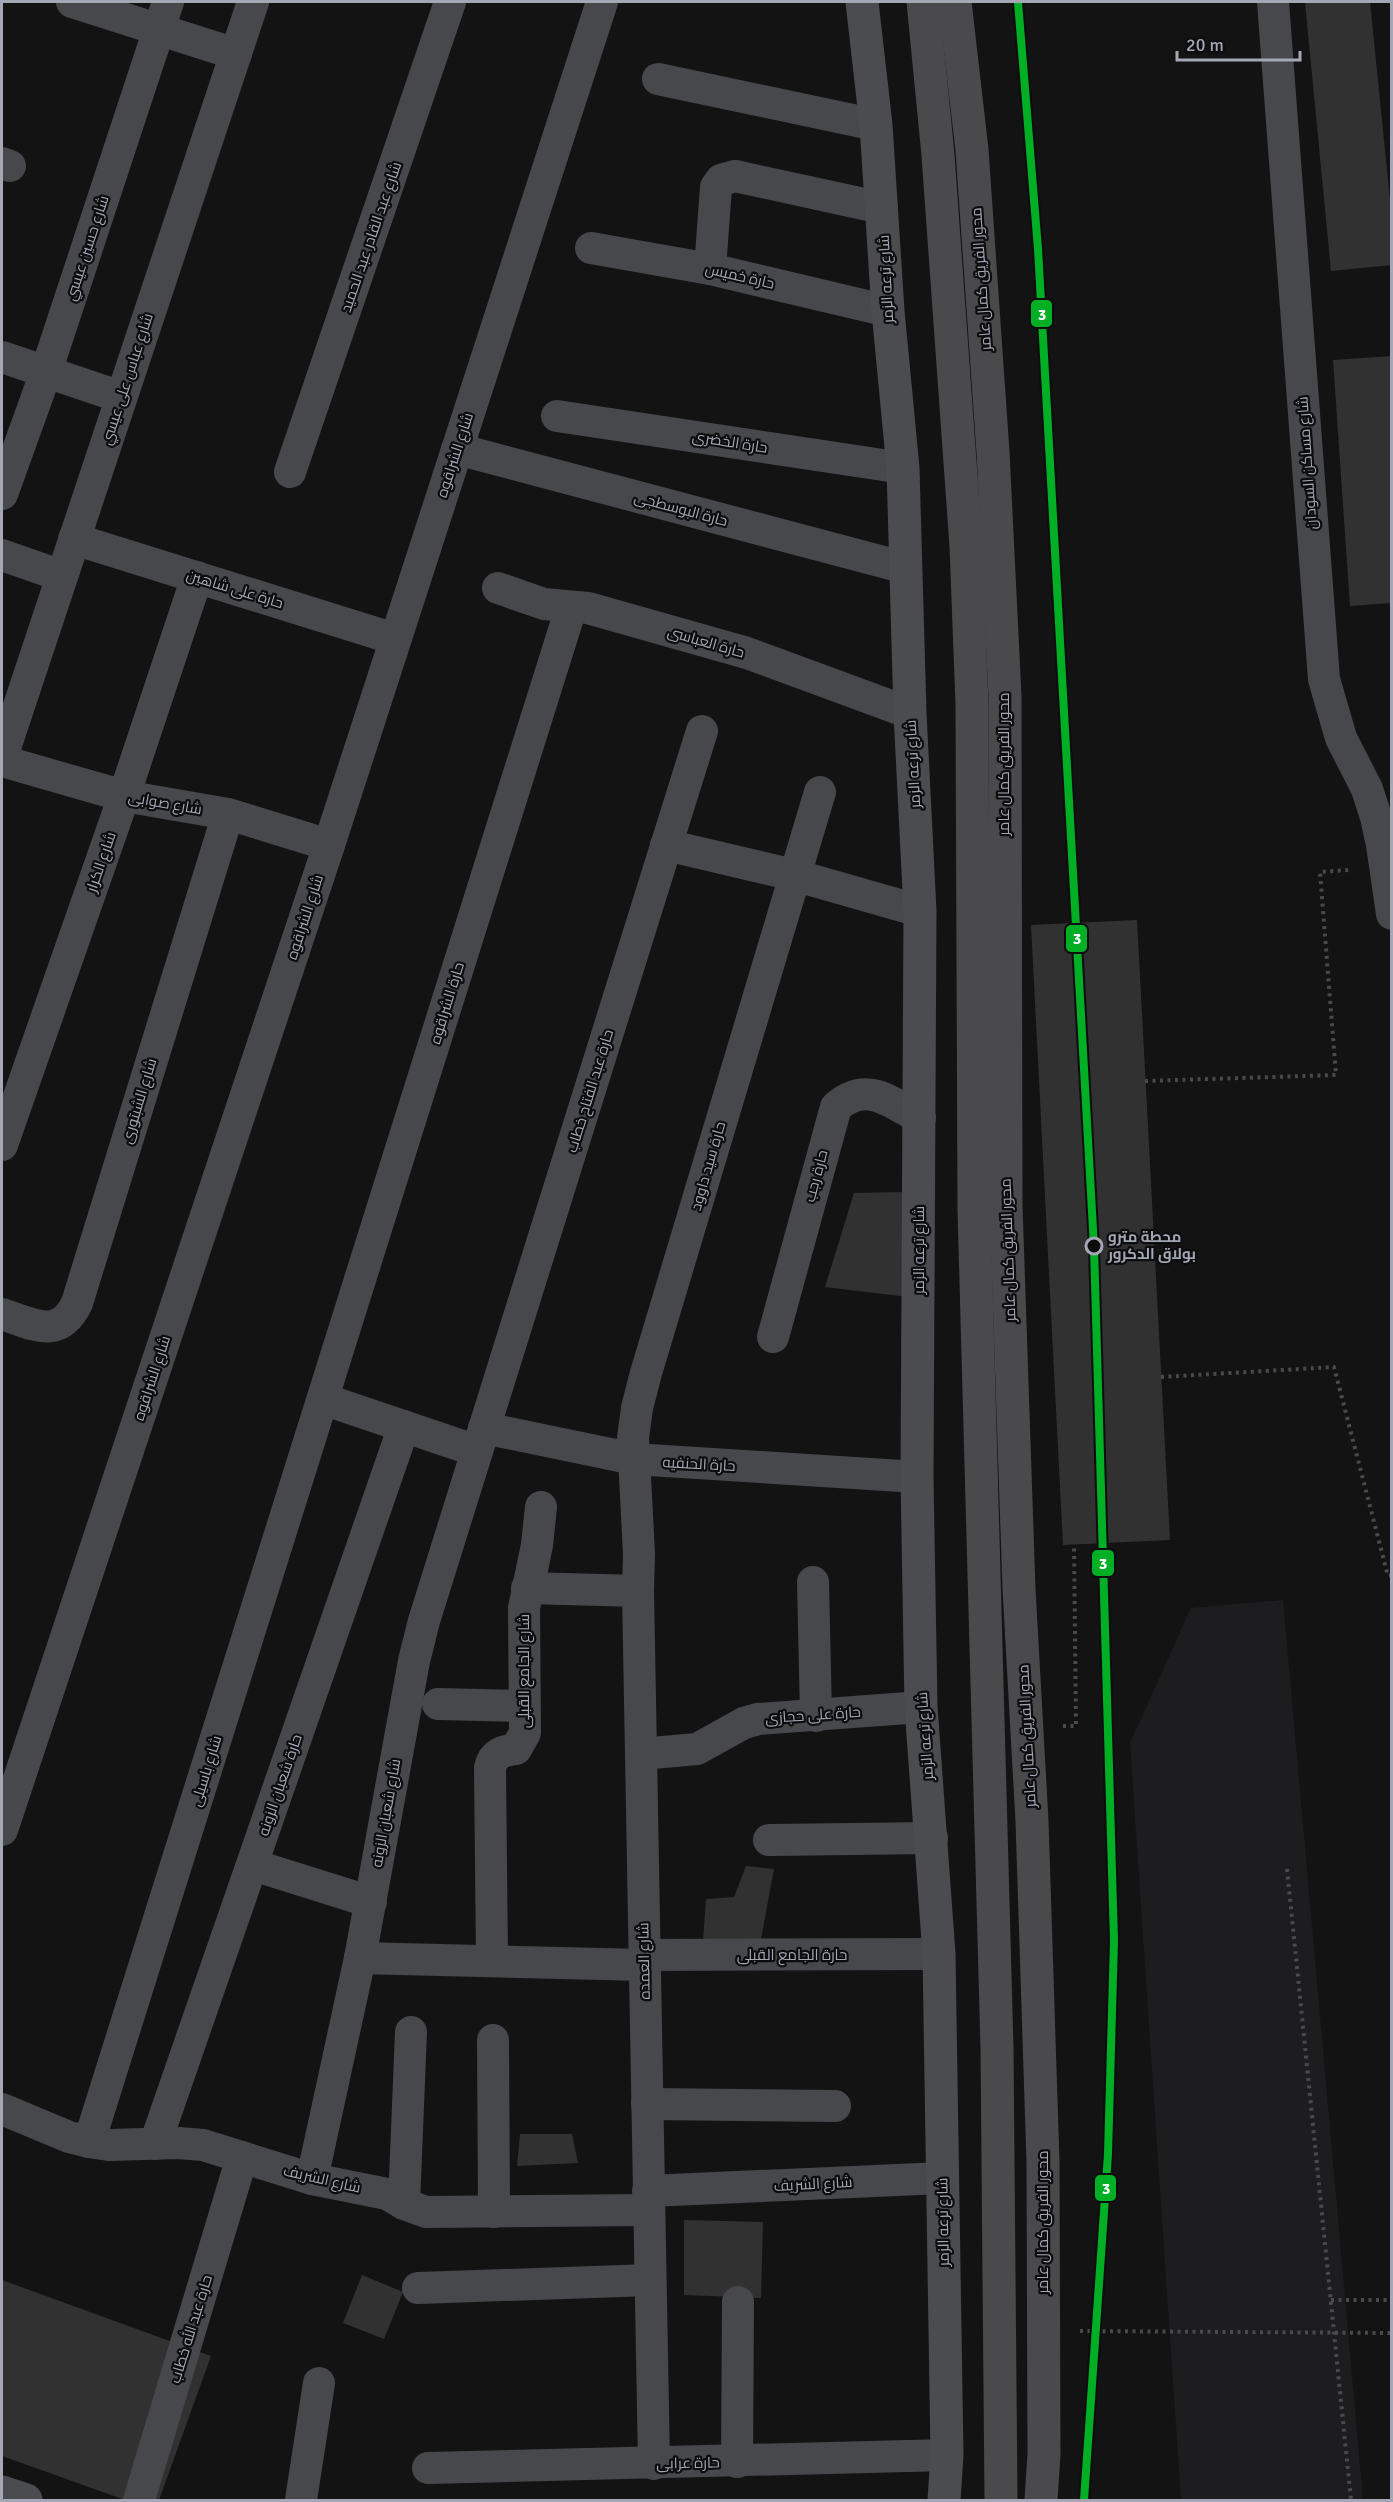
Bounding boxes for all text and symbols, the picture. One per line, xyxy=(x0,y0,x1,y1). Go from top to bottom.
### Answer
scale bar xyxy=(1177,24,1300,62)
text: 20 m xyxy=(1186,34,1224,56)
street label: شارع عبد القادر عبد الحميد xyxy=(337,159,407,315)
street label: شارع حسين عيسي xyxy=(61,193,115,304)
street label: محور الفريق كمال عامر xyxy=(967,207,996,352)
street label: شارع ترعه الزمر xyxy=(875,234,899,325)
street label: حارة خميس xyxy=(703,259,776,294)
line badge: 3 xyxy=(1030,299,1053,328)
text: 3 xyxy=(1038,305,1046,325)
street label: شارع عباس على عيسي xyxy=(97,311,160,448)
street label: شارع مساكن السودان xyxy=(1293,396,1323,530)
street label: شارع الشراقوه xyxy=(433,410,479,500)
street label: حارة الخضرى xyxy=(691,427,769,458)
street label: حارة البوسطجى xyxy=(632,488,730,531)
street label: حارة على شاهين xyxy=(184,566,286,613)
street label: حارة العباسى xyxy=(665,622,747,663)
street label: محور الفريق كمال عامر xyxy=(995,692,1014,837)
street label: شارع ترعه الزمر xyxy=(902,719,926,810)
street label: شارع صوابى xyxy=(126,788,203,820)
street label: شارع الكرار xyxy=(82,829,122,896)
street label: شارع الشراقوه xyxy=(283,872,329,962)
line badge: 3 xyxy=(1065,924,1088,953)
text: 3 xyxy=(1073,929,1081,949)
street label: حارة الشراقوه xyxy=(426,960,468,1046)
street label: حارة عبد الفتاح خطاب xyxy=(563,1027,619,1155)
street label: شارع الشبتورى xyxy=(117,1056,162,1146)
street label: حارة سيد داوود xyxy=(687,1119,729,1213)
street label: حارة رجب xyxy=(800,1148,832,1204)
street label: محور الفريق كمال عامر xyxy=(997,1178,1021,1323)
street label: شارع ترعه الزمر xyxy=(910,1206,930,1295)
place label: محطة مترو بولاق الدكرور xyxy=(1107,1228,1196,1263)
marker: محطة مترو بولاق الدكرور xyxy=(1085,1237,1103,1255)
street label: شارع الشراقوه xyxy=(130,1333,176,1423)
street label: حارة الحنفيه xyxy=(662,1453,736,1475)
line badge: 3 xyxy=(1091,1549,1115,1577)
text: 3 xyxy=(1099,1554,1107,1574)
street label: شارع الجامع القبلى xyxy=(515,1614,535,1728)
street label: محور الفريق كمال عامر xyxy=(1014,1664,1041,1809)
street label: شارع ترعه الزمر xyxy=(913,1691,939,1782)
street label: حارة على حجازى xyxy=(765,1703,862,1728)
street label: حارة شعبان الزونه xyxy=(254,1732,307,1839)
street label: شارع باسيلى xyxy=(187,1733,227,1809)
street label: شارع شعبان الزونه xyxy=(368,1757,406,1869)
street label: شارع العمده xyxy=(634,1922,656,2000)
street label: حارة الجامع القبلى xyxy=(737,1946,847,1966)
street label: محور الفريق كمال عامر xyxy=(1034,2150,1053,2295)
street label: شارع الشريف xyxy=(281,2161,362,2199)
street label: شارع الشريف xyxy=(773,2173,853,2197)
line badge: 3 xyxy=(1094,2174,1117,2202)
street label: شارع ترعه الزمر xyxy=(933,2178,955,2267)
text: 3 xyxy=(1102,2179,1110,2199)
street label: حارة عبد الله خطاب xyxy=(165,2272,216,2385)
street label: حارة عرابى xyxy=(656,2453,720,2474)

